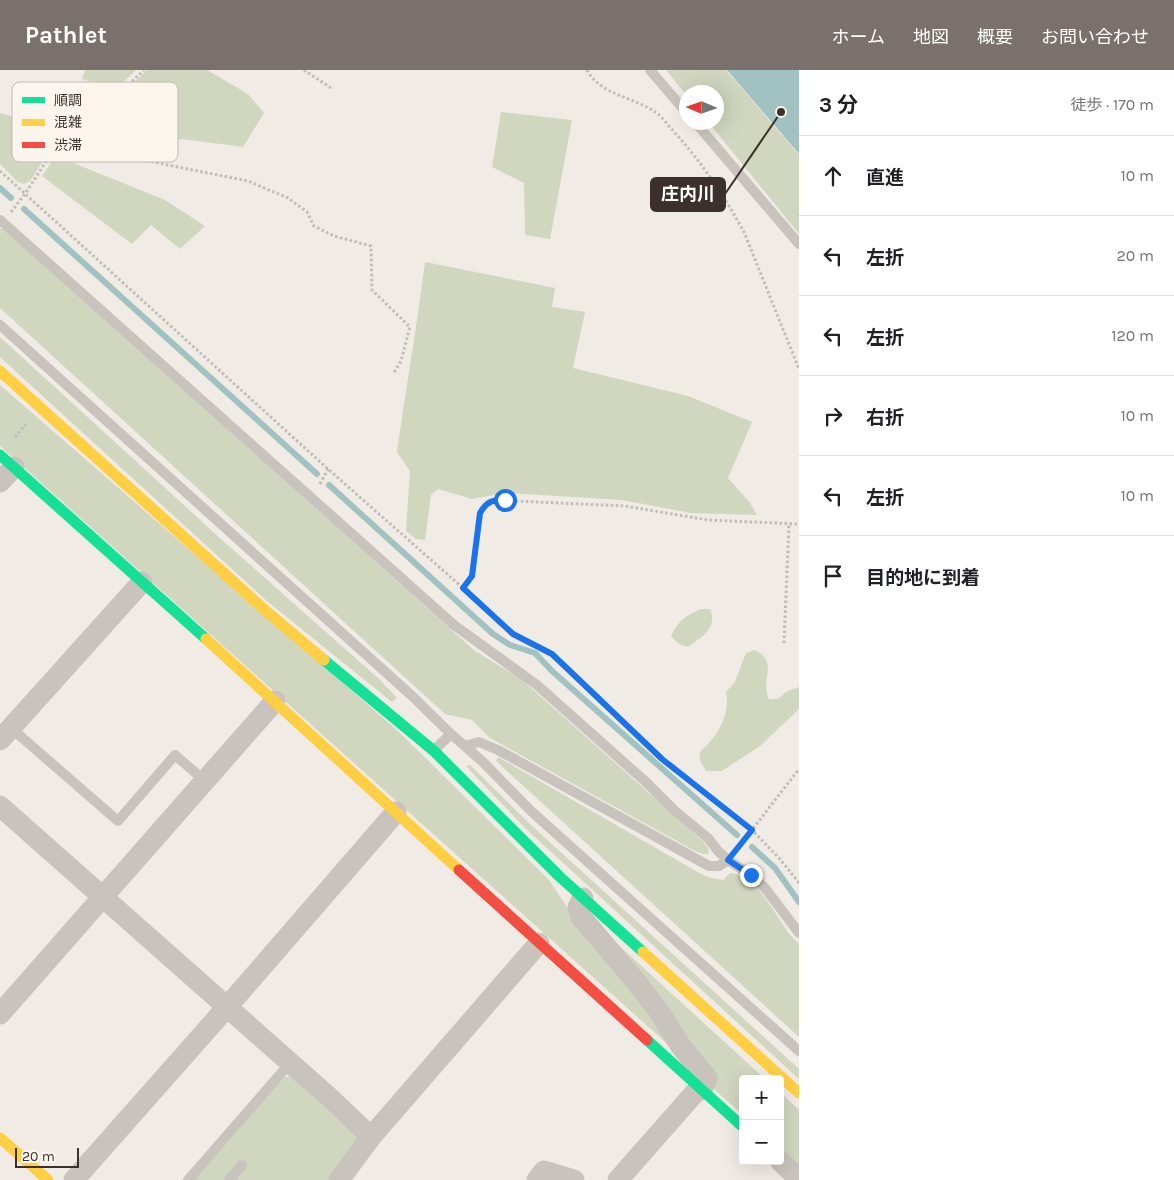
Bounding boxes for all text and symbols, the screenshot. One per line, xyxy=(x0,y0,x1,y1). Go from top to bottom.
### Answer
text: Pathlet xyxy=(25,21,107,49)
text: ホーム xyxy=(832,26,885,48)
text: 地図 xyxy=(913,26,949,48)
text: 概要 xyxy=(977,26,1013,48)
text: お問い合わせ xyxy=(1041,26,1149,48)
legend xyxy=(12,82,178,162)
north arrow xyxy=(679,85,724,130)
text: 順調 xyxy=(54,92,82,109)
text: 3 分 xyxy=(819,93,858,117)
text: 徒歩 · 170 m xyxy=(1070,95,1154,114)
text: 混雑 xyxy=(54,114,82,131)
text: 渋滞 xyxy=(54,137,82,154)
icon: ahead xyxy=(819,162,847,190)
text: 10 m xyxy=(1120,166,1154,185)
text: 直進 xyxy=(866,167,904,189)
callout: 庄内川 xyxy=(651,178,725,211)
text: 庄内川 xyxy=(661,183,715,205)
icon: left xyxy=(819,242,847,270)
text: 20 m xyxy=(1116,246,1154,265)
text: 左折 xyxy=(866,247,904,269)
icon: left xyxy=(819,322,847,350)
text: 120 m xyxy=(1111,326,1154,345)
text: 左折 xyxy=(866,327,904,349)
icon: right xyxy=(819,402,847,430)
text: 10 m xyxy=(1120,406,1154,425)
text: 右折 xyxy=(866,407,904,429)
icon: left xyxy=(819,482,847,510)
text: 10 m xyxy=(1120,486,1154,505)
text: 左折 xyxy=(866,487,904,509)
route start xyxy=(494,489,517,512)
icon: arrive xyxy=(819,562,847,590)
text: 目的地に到着 xyxy=(866,567,980,589)
route end xyxy=(740,864,763,887)
map controls xyxy=(739,1075,784,1165)
button: + xyxy=(739,1075,784,1120)
button: − xyxy=(739,1120,784,1165)
scale bar xyxy=(15,1145,79,1168)
text: 20 m xyxy=(22,1148,55,1165)

